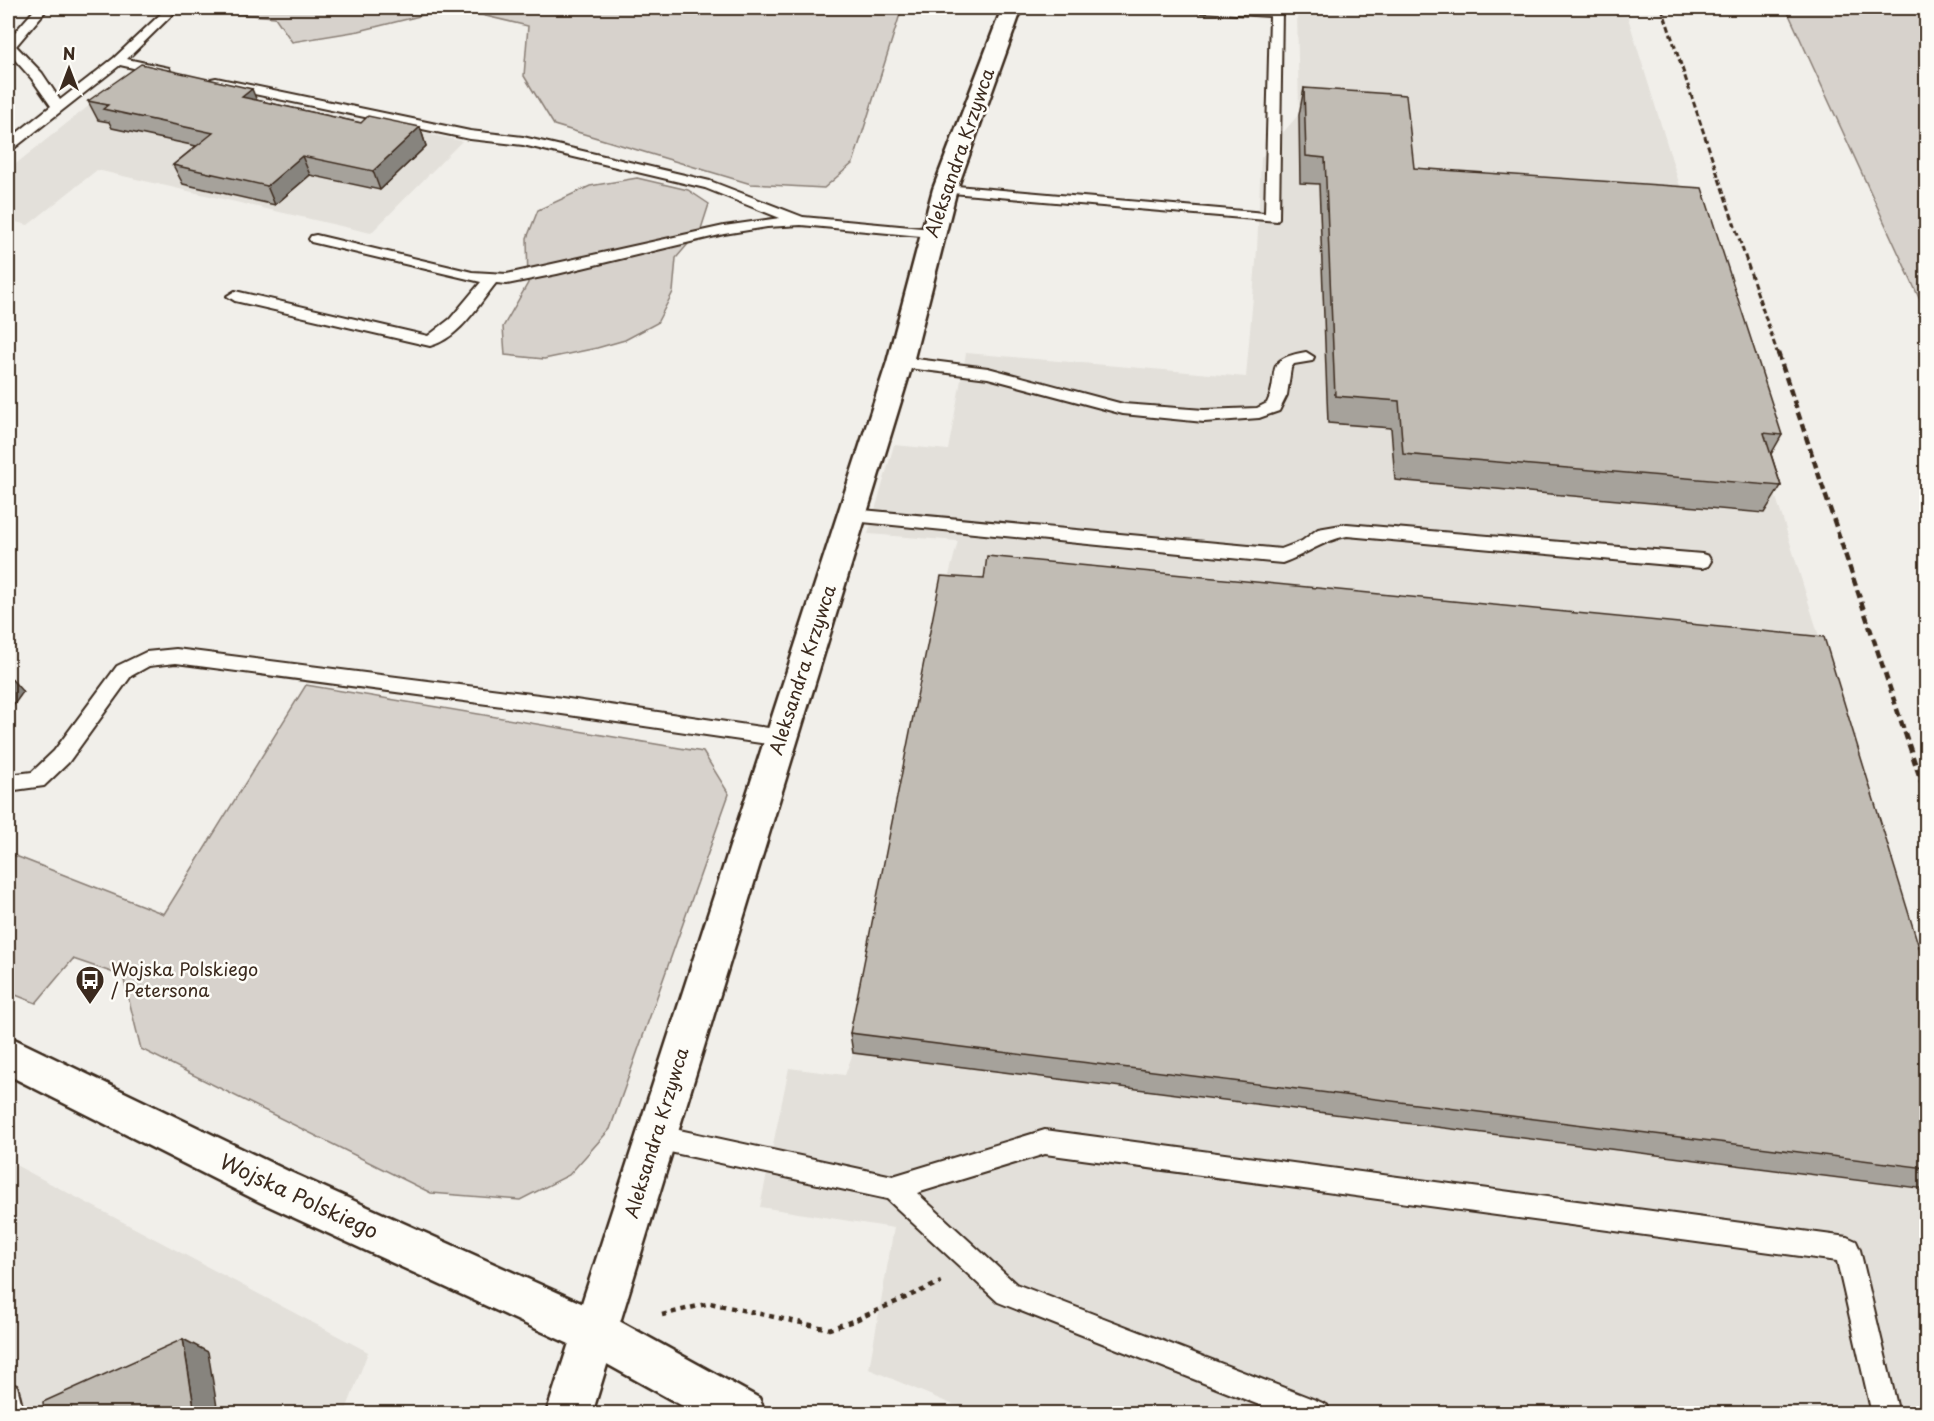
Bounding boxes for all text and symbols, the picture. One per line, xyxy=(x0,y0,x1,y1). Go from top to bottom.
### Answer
north arrow xyxy=(39,39,99,99)
text: N xyxy=(63,41,75,65)
street label: Aleksandra Krzywca xyxy=(917,63,1000,241)
street label: Aleksandra Krzywca xyxy=(761,580,842,758)
place label: Wojska Polskiego / Petersona xyxy=(111,955,258,1003)
bus stop icon: Wojska Polskiego / Petersona xyxy=(74,964,106,1006)
street label: Aleksandra Krzywca xyxy=(617,1043,695,1221)
street label: Wojska Polskiego xyxy=(215,1144,384,1246)

